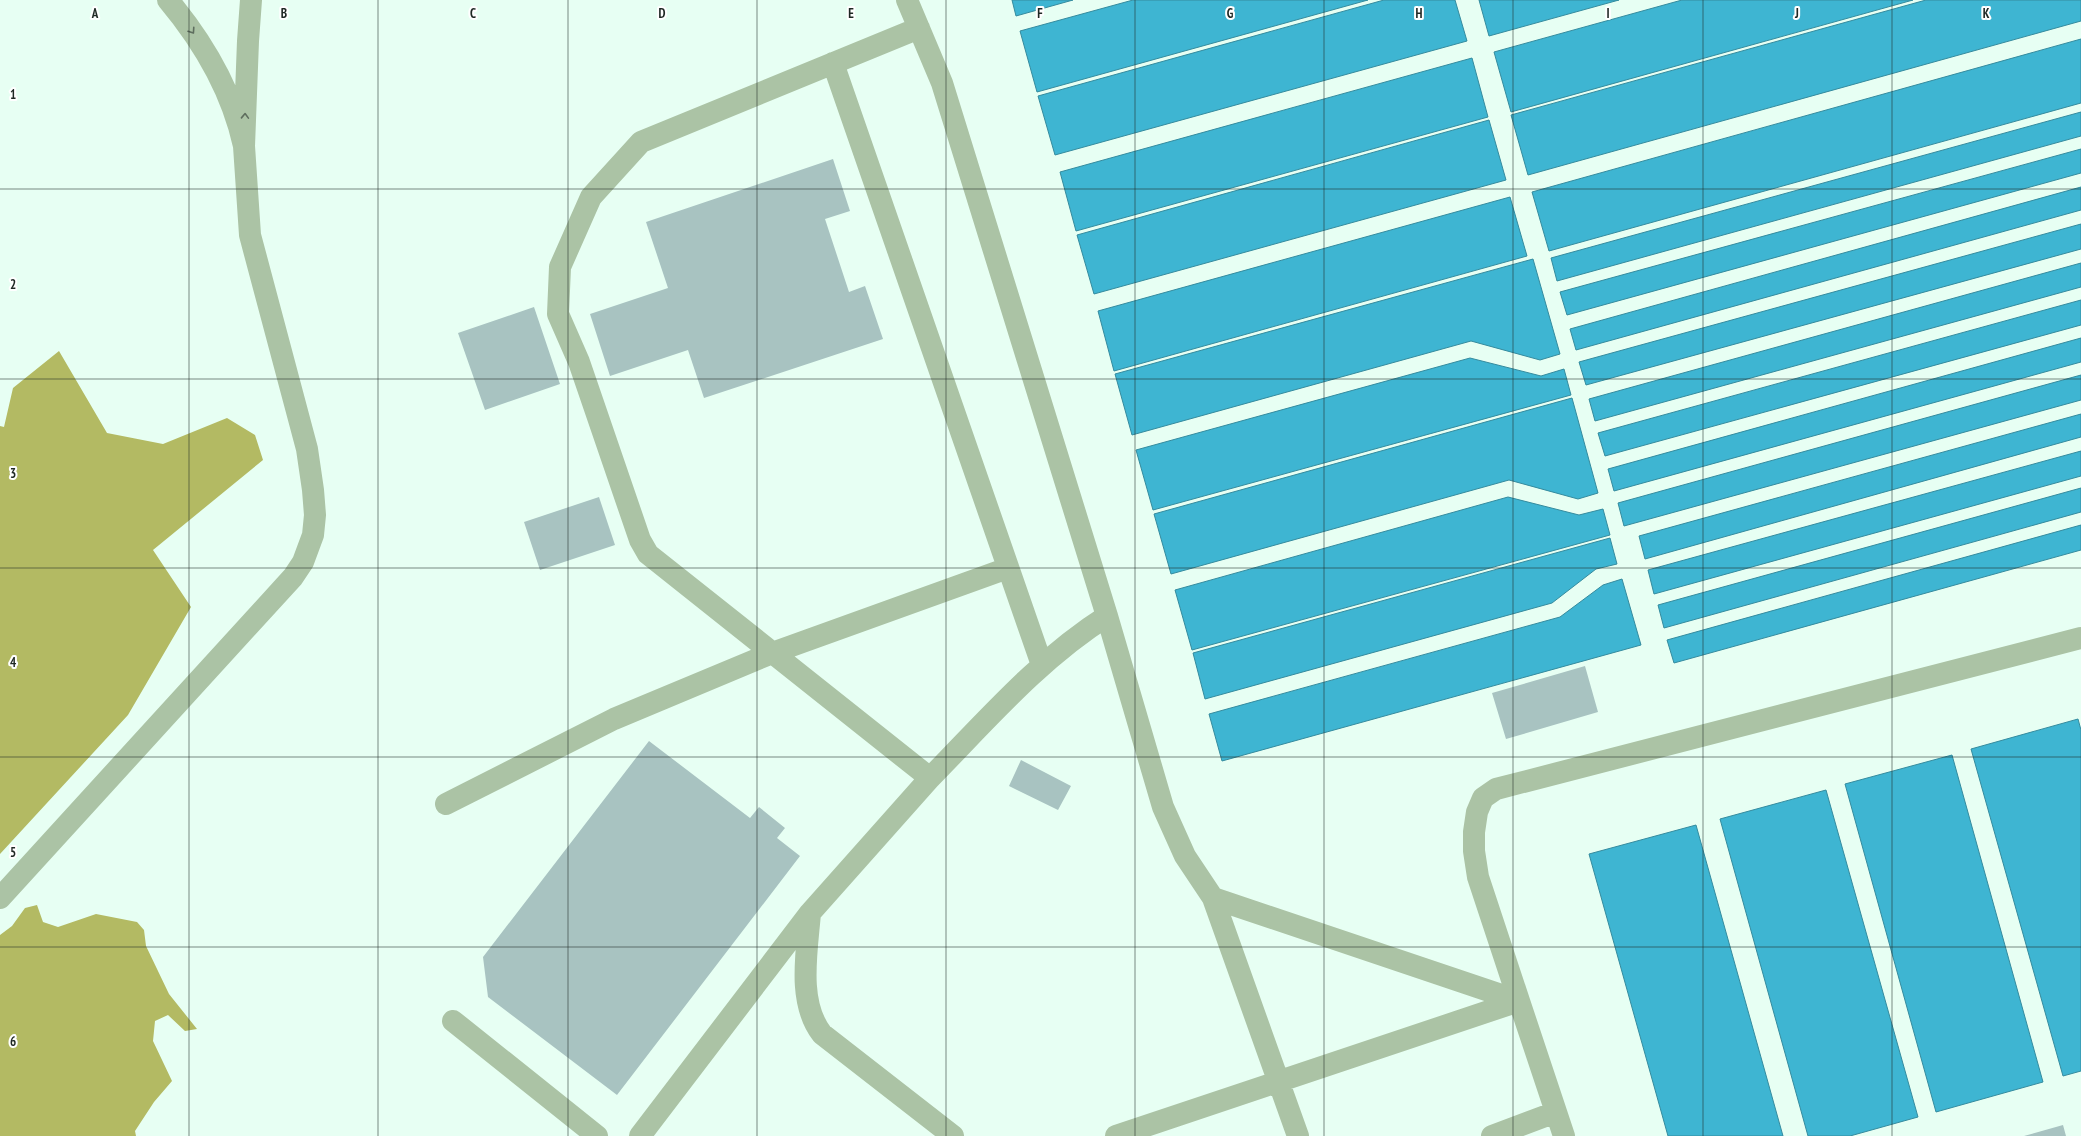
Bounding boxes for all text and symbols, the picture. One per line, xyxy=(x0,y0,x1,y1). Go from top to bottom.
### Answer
text: A xyxy=(91,5,99,22)
text: B xyxy=(281,5,287,22)
text: C xyxy=(470,5,476,22)
text: D xyxy=(659,5,666,22)
text: E xyxy=(848,5,854,22)
text: F xyxy=(1037,5,1043,22)
text: G xyxy=(1227,5,1234,22)
text: H xyxy=(1416,5,1423,22)
text: I xyxy=(1606,5,1610,22)
text: J xyxy=(1794,5,1799,22)
text: K xyxy=(1983,5,1990,22)
one-way arrow xyxy=(187,27,194,34)
text: 1 xyxy=(10,86,16,103)
one-way arrow xyxy=(241,113,250,119)
text: 2 xyxy=(10,276,16,293)
text: 3 xyxy=(10,465,16,482)
text: 4 xyxy=(10,654,17,671)
text: 5 xyxy=(10,844,16,861)
text: 6 xyxy=(10,1033,16,1050)

